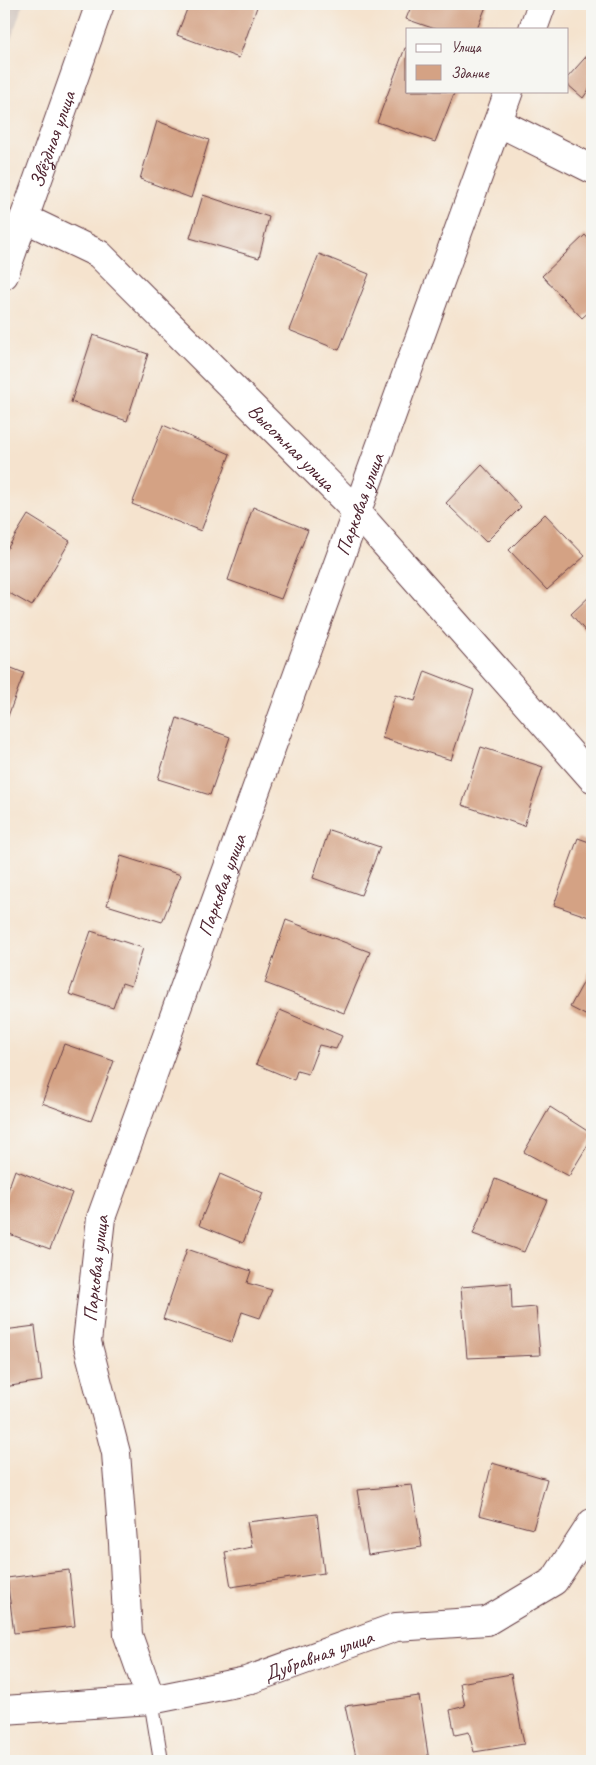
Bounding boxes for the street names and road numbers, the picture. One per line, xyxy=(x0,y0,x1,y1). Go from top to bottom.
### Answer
street label: Звёздная улица xyxy=(24,86,82,191)
street label: Высотная улица xyxy=(243,398,342,498)
street label: Парковая улица xyxy=(330,449,390,559)
street label: Парковая улица xyxy=(192,830,252,940)
street label: Парковая улица xyxy=(77,1213,114,1323)
street label: Дубравная улица xyxy=(260,1624,378,1687)

